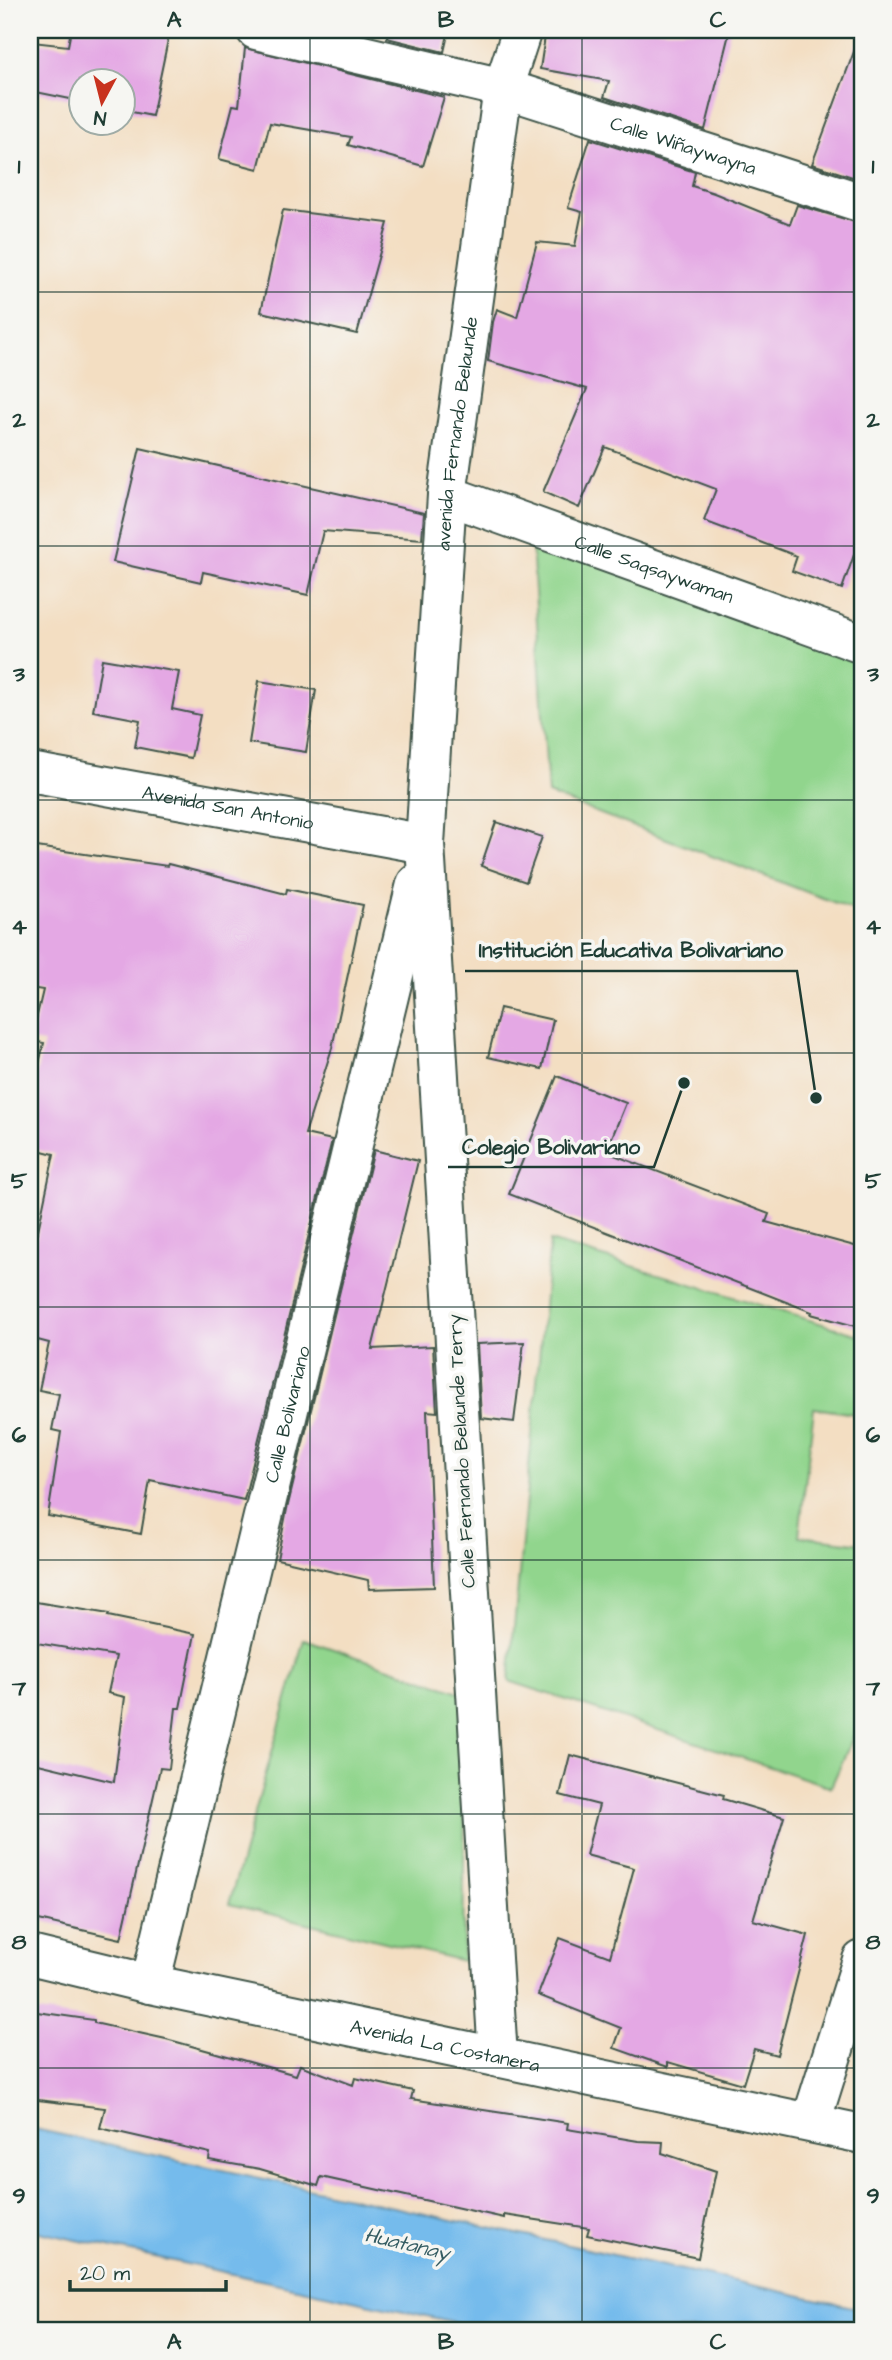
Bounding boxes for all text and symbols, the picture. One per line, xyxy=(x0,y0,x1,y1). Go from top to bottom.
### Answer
text: A xyxy=(167,4,182,36)
text: B xyxy=(438,4,455,36)
text: C xyxy=(710,4,727,36)
north arrow xyxy=(66,66,136,136)
text: N xyxy=(92,103,108,132)
street label: Calle Wiñaywayna xyxy=(607,110,760,182)
text: 1 xyxy=(18,150,21,182)
text: 1 xyxy=(872,150,875,182)
street label: avenida Fernando Belaunde xyxy=(430,315,485,551)
text: 2 xyxy=(11,404,26,436)
text: 2 xyxy=(865,404,880,436)
street label: Calle Saqsaywaman xyxy=(571,528,737,610)
text: 3 xyxy=(12,658,25,690)
text: 3 xyxy=(866,658,879,690)
street label: Avenida San Antonio xyxy=(140,779,316,837)
text: 4 xyxy=(11,911,27,943)
text: 4 xyxy=(865,911,881,943)
callout: Institución Educativa Bolivariano xyxy=(465,929,797,971)
text: Institución Educativa Bolivariano xyxy=(479,936,783,965)
callout: Colegio Bolivariano xyxy=(448,1125,654,1167)
text: Colegio Bolivariano xyxy=(462,1133,640,1164)
text: 5 xyxy=(11,1165,28,1197)
text: 5 xyxy=(865,1165,882,1197)
street label: Calle Fernando Belaunde Terry xyxy=(441,1313,484,1589)
street label: Calle Bolivariano xyxy=(258,1343,317,1486)
text: 6 xyxy=(12,1419,27,1451)
text: 6 xyxy=(866,1419,881,1451)
text: 7 xyxy=(11,1672,27,1704)
text: 7 xyxy=(865,1672,881,1704)
text: 8 xyxy=(12,1926,27,1958)
text: 8 xyxy=(866,1926,881,1958)
street label: Avenida La Costanera xyxy=(348,2013,543,2079)
text: 9 xyxy=(12,2180,26,2212)
text: 9 xyxy=(866,2180,880,2212)
water label: Huatanay xyxy=(362,2220,455,2269)
scale bar xyxy=(70,2248,226,2292)
text: 20 m xyxy=(80,2259,131,2288)
text: A xyxy=(167,2326,182,2358)
text: B xyxy=(438,2326,455,2358)
text: C xyxy=(710,2326,727,2358)

